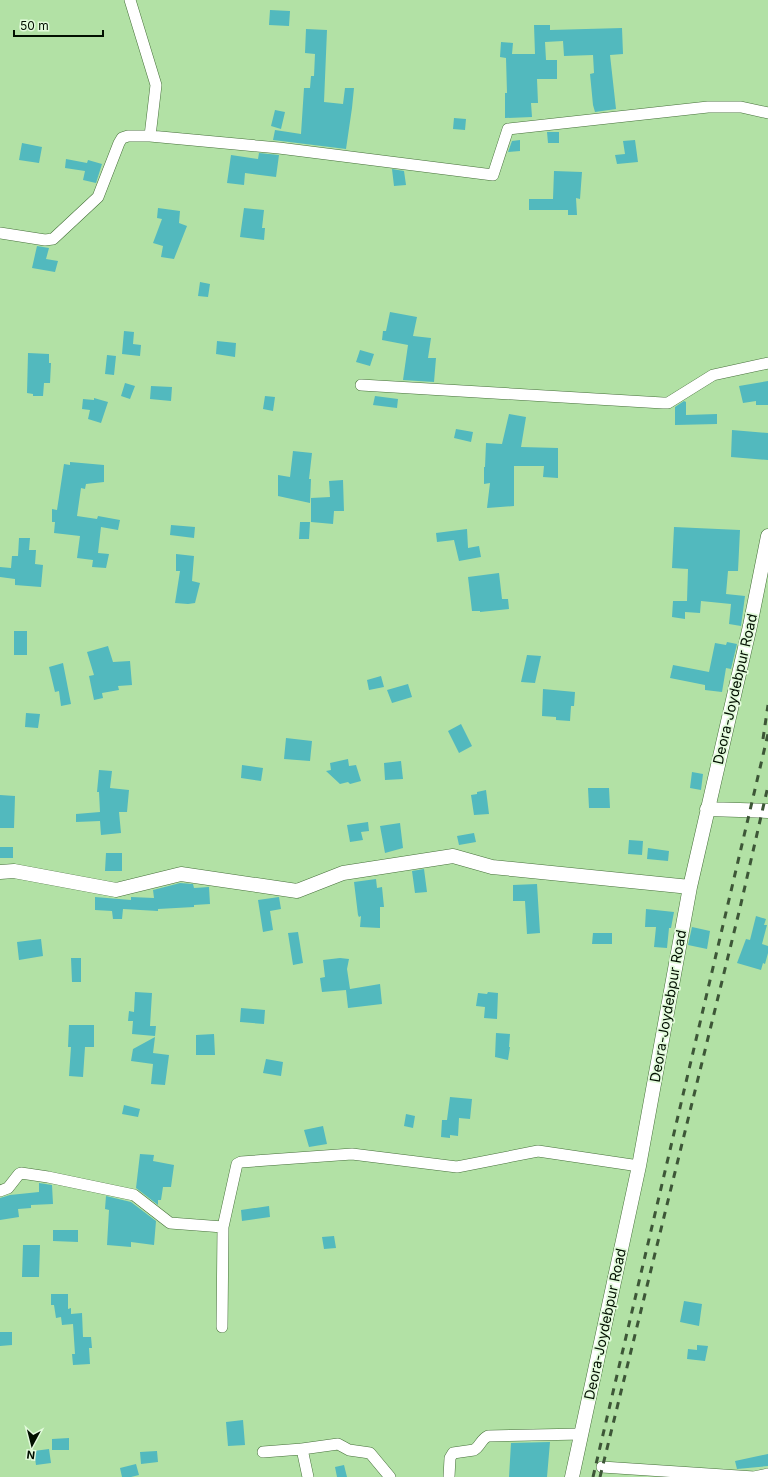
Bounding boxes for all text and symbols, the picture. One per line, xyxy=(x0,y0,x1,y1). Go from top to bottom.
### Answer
scale bar xyxy=(14,12,103,38)
text: 50 m xyxy=(20,18,49,33)
street label: Deora-Joydebpur Road xyxy=(709,612,760,766)
street label: Deora-Joydebpur Road xyxy=(646,928,689,1083)
street label: Deora-Joydebpur Road xyxy=(580,1247,629,1401)
north arrow xyxy=(12,1425,52,1465)
text: N xyxy=(26,1447,36,1462)

